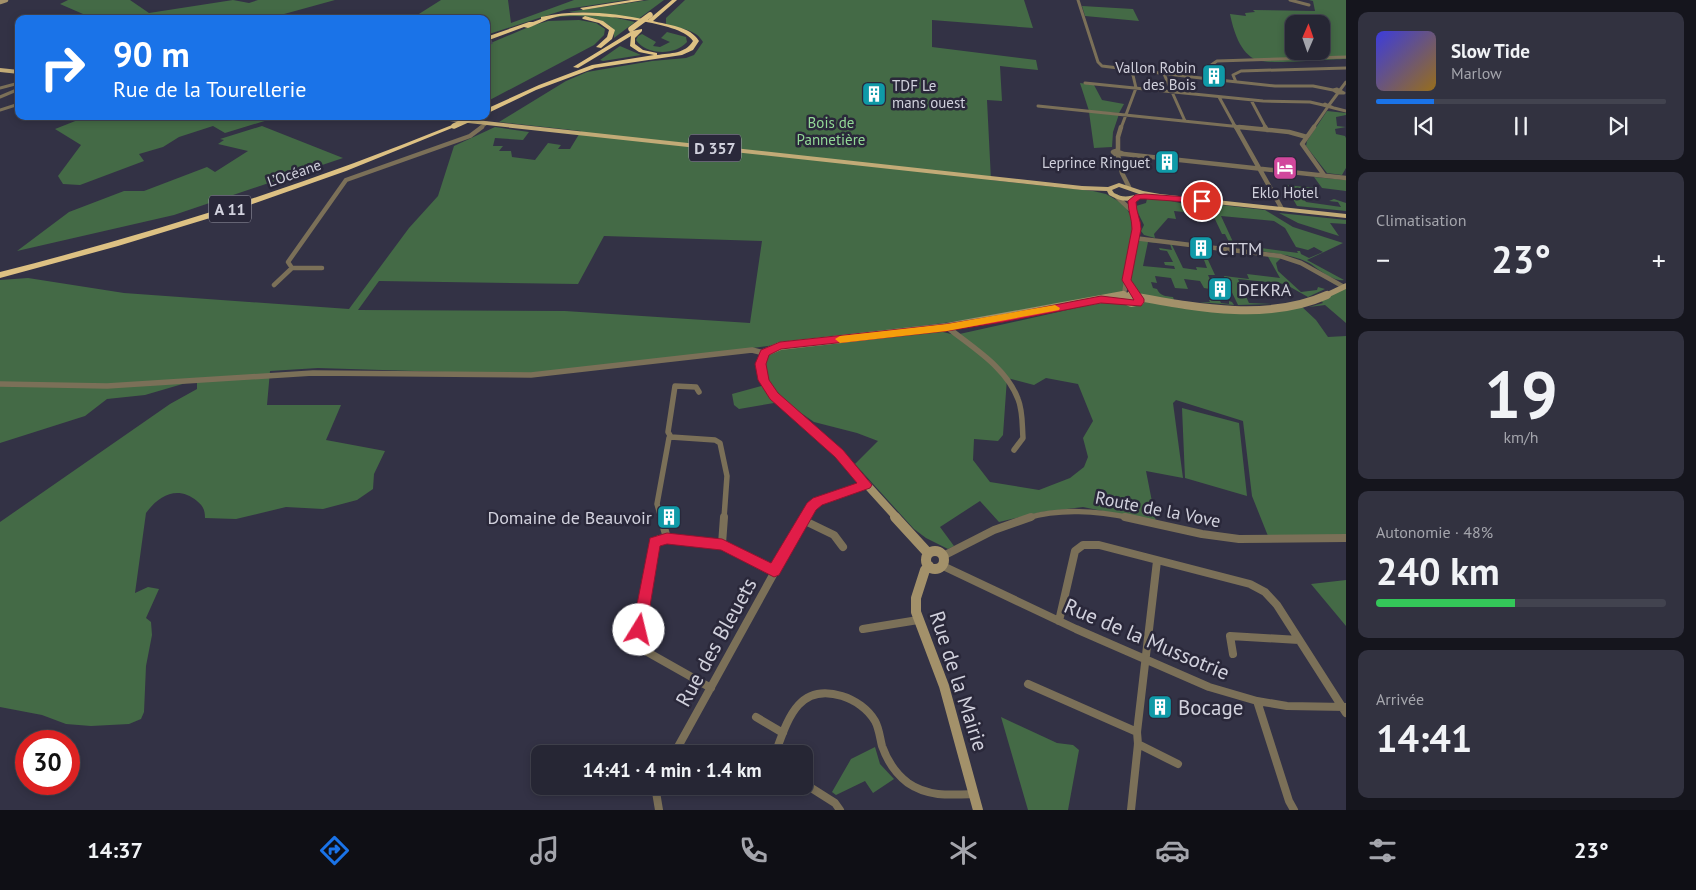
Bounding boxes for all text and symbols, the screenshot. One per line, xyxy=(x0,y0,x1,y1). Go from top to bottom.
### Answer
north arrow xyxy=(1285,15,1330,60)
map controls xyxy=(1285,15,1330,60)
text: 90 m xyxy=(113,31,190,77)
icon: right xyxy=(30,35,95,100)
text: Slow Tide xyxy=(1451,39,1530,63)
place label: Vallon Robin des Bois xyxy=(1114,58,1196,94)
building icon: Vallon Robin des Bois xyxy=(1201,63,1227,89)
text: Marlow xyxy=(1451,63,1502,83)
text: Rue de la Tourellerie xyxy=(113,75,306,103)
place label: TDF Le mans ouest xyxy=(892,76,965,112)
building icon: TDF Le mans ouest xyxy=(861,81,887,107)
icon: previous xyxy=(1410,112,1438,140)
icon: pause xyxy=(1507,112,1535,140)
icon: next xyxy=(1604,112,1632,140)
park label: Bois de Pannetière xyxy=(797,113,865,149)
road number: D 357 xyxy=(689,134,741,162)
building icon: Leprince Ringuet xyxy=(1154,149,1180,175)
place label: Leprince Ringuet xyxy=(1042,153,1150,172)
street label: L’Océane xyxy=(265,155,323,191)
hotel icon: Eklo Hotel xyxy=(1272,155,1298,181)
pin xyxy=(1181,180,1223,222)
place label: Eklo Hotel xyxy=(1252,183,1319,202)
icon: arrive xyxy=(1188,187,1216,215)
road number: A 11 xyxy=(209,195,251,222)
text: Climatisation xyxy=(1376,210,1466,230)
text: 23° xyxy=(1491,234,1551,283)
building icon: CTTM xyxy=(1188,235,1214,261)
place label: CTTM xyxy=(1218,237,1262,260)
text: − xyxy=(1376,241,1390,278)
text: + xyxy=(1652,241,1666,278)
building icon: DEKRA xyxy=(1207,276,1233,302)
place label: DEKRA xyxy=(1238,278,1292,301)
text: 19 xyxy=(1484,352,1558,436)
text: km/h xyxy=(1503,427,1539,447)
street label: Route de la Vove xyxy=(1093,486,1223,532)
building icon: Domaine de Beauvoir xyxy=(656,504,682,530)
place label: Domaine de Beauvoir xyxy=(487,506,652,529)
text: Autonomie · 48% xyxy=(1376,522,1493,542)
text: 240 km xyxy=(1376,546,1500,595)
street label: Rue des Bleuets xyxy=(669,573,763,711)
street label: Rue de la Mussotrie xyxy=(1060,592,1234,686)
position arrow xyxy=(612,603,664,655)
street label: Rue de la Mairie xyxy=(924,608,994,754)
text: Arrivée xyxy=(1376,689,1424,709)
building icon: Bocage xyxy=(1147,694,1173,720)
place label: Bocage xyxy=(1178,694,1243,721)
text: 14:41 xyxy=(1376,713,1472,762)
speed limit sign: 30 xyxy=(15,730,80,795)
text: 14:41 · 4 min · 1.4 km xyxy=(582,758,762,782)
icon: directions xyxy=(317,833,352,868)
icon: music xyxy=(527,833,562,868)
icon: phone xyxy=(736,833,771,868)
icon: climate xyxy=(946,833,981,868)
icon: car xyxy=(1155,833,1190,868)
icon: filters xyxy=(1365,833,1400,868)
text: 14:37 xyxy=(87,836,143,864)
text: 23° xyxy=(1574,836,1609,864)

